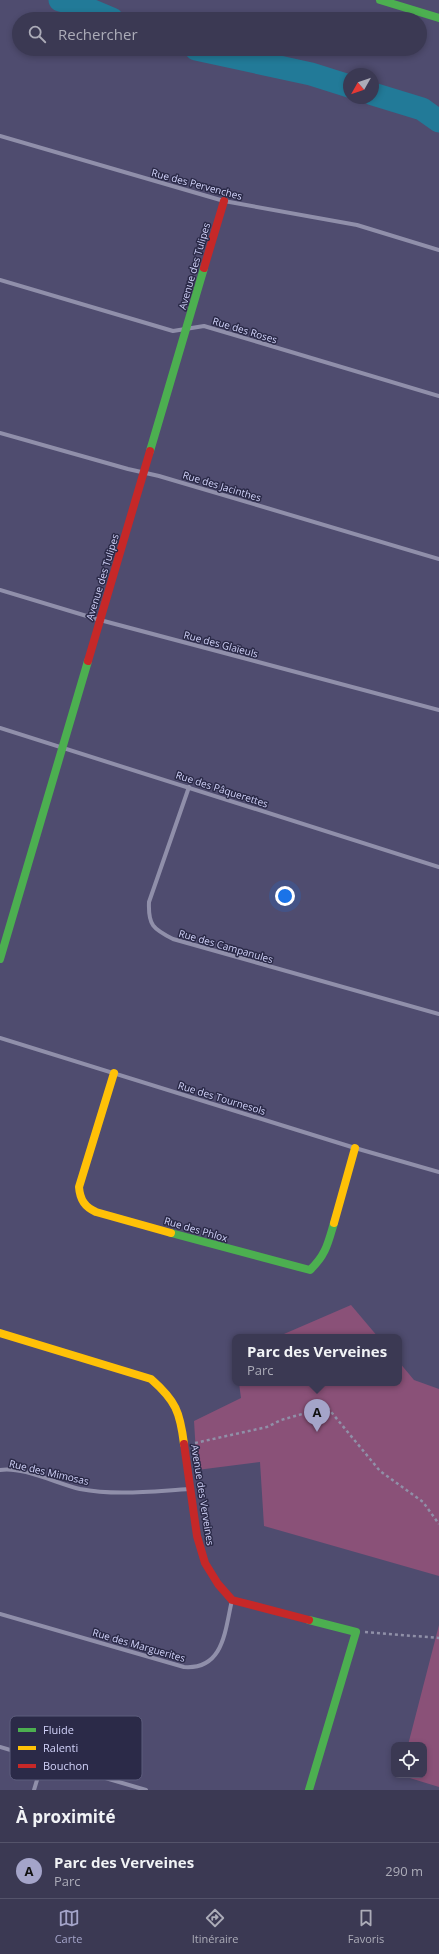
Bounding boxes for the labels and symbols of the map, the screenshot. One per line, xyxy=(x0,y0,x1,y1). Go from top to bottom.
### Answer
north arrow xyxy=(343,68,379,104)
street label: Rue des Pervenches xyxy=(150,165,244,203)
street label: Avenue des Tulipes xyxy=(175,221,213,311)
street label: Rue des Roses xyxy=(211,314,279,347)
street label: Rue des Jacinthes xyxy=(181,467,263,505)
street label: Avenue des Tulipes xyxy=(82,532,122,622)
street label: Rue des Glaïeuls xyxy=(182,627,260,661)
street label: Rue des Pâquerettes xyxy=(174,767,270,811)
your location xyxy=(275,886,295,906)
street label: Rue des Campanules xyxy=(177,926,275,966)
street label: Rue des Tournesols xyxy=(176,1078,268,1118)
street label: Rue des Phlox xyxy=(163,1213,230,1245)
pin: A xyxy=(304,1399,330,1432)
street label: Avenue des Verveines xyxy=(188,1444,218,1547)
street label: Rue des Mimosas xyxy=(8,1456,91,1488)
street label: Rue des Marguerites xyxy=(91,1625,187,1665)
legend xyxy=(10,1716,142,1780)
text: Fluide xyxy=(43,1722,74,1737)
text: Ralenti xyxy=(43,1740,78,1755)
text: Bouchon xyxy=(43,1758,89,1773)

